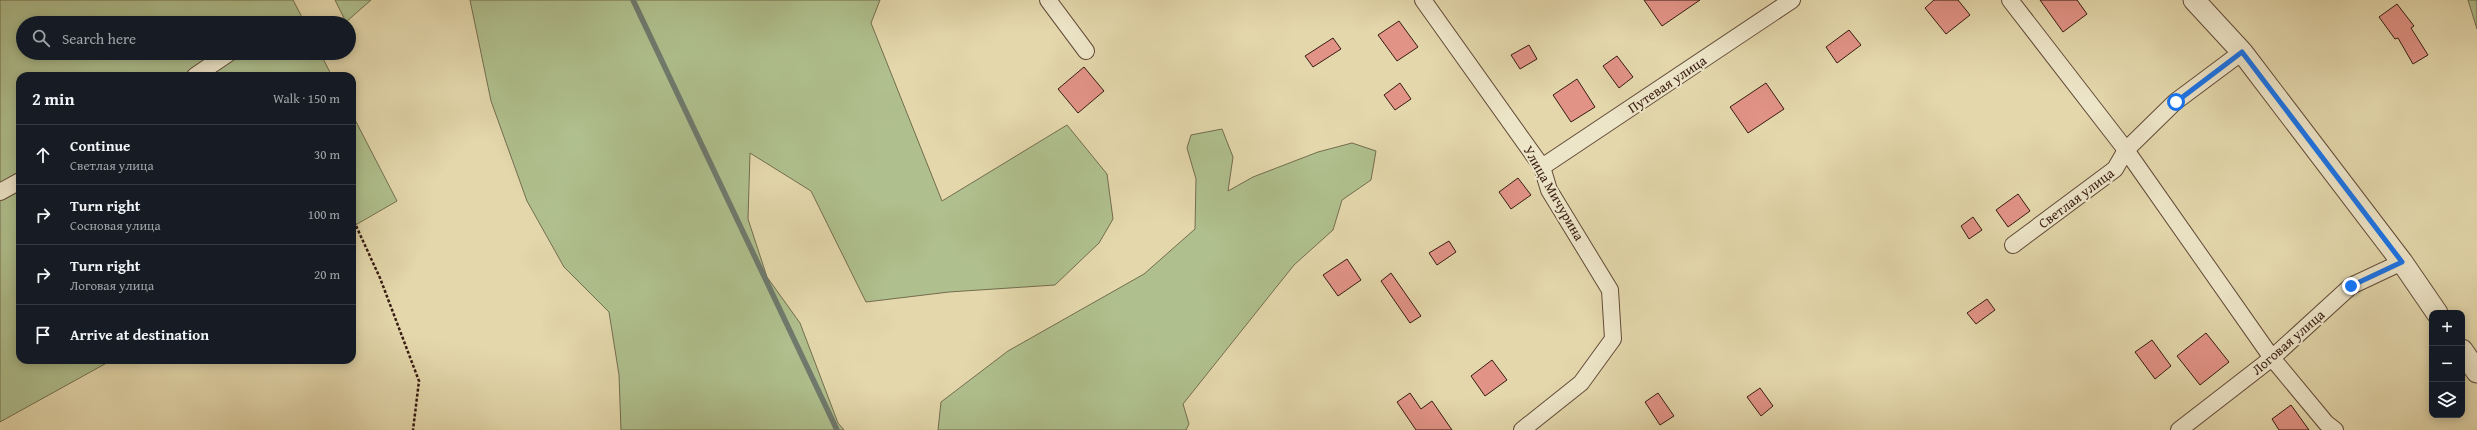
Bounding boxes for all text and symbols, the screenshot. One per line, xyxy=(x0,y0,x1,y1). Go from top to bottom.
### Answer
search box xyxy=(16,16,356,60)
icon: search xyxy=(30,27,52,49)
text: Search here xyxy=(62,28,136,49)
street label: Путевая улица xyxy=(1624,50,1711,118)
text: 2 min xyxy=(32,86,74,111)
text: Walk · 150 m xyxy=(273,89,340,108)
route start xyxy=(2167,93,2185,111)
text: Continue xyxy=(70,135,131,156)
street label: Улица Мичурина xyxy=(1519,142,1590,245)
icon: ahead xyxy=(32,144,54,166)
text: 30 m xyxy=(314,145,340,164)
text: Светлая улица xyxy=(70,156,154,175)
street label: Светлая улица xyxy=(2034,163,2118,233)
text: Turn right xyxy=(70,195,141,216)
icon: right xyxy=(32,204,54,226)
text: 100 m xyxy=(308,205,340,224)
text: Сосновая улица xyxy=(70,216,161,235)
text: Turn right xyxy=(70,255,141,276)
icon: right xyxy=(32,264,54,286)
text: 20 m xyxy=(314,265,340,284)
text: Логовая улица xyxy=(70,276,154,295)
route end xyxy=(2342,277,2360,295)
street label: Логовая улица xyxy=(2247,305,2329,379)
map controls xyxy=(2429,310,2465,418)
button: + xyxy=(2429,310,2465,346)
icon: arrive xyxy=(32,324,54,346)
text: Arrive at destination xyxy=(70,324,209,345)
button: − xyxy=(2429,346,2465,382)
button: layers xyxy=(2429,382,2465,418)

